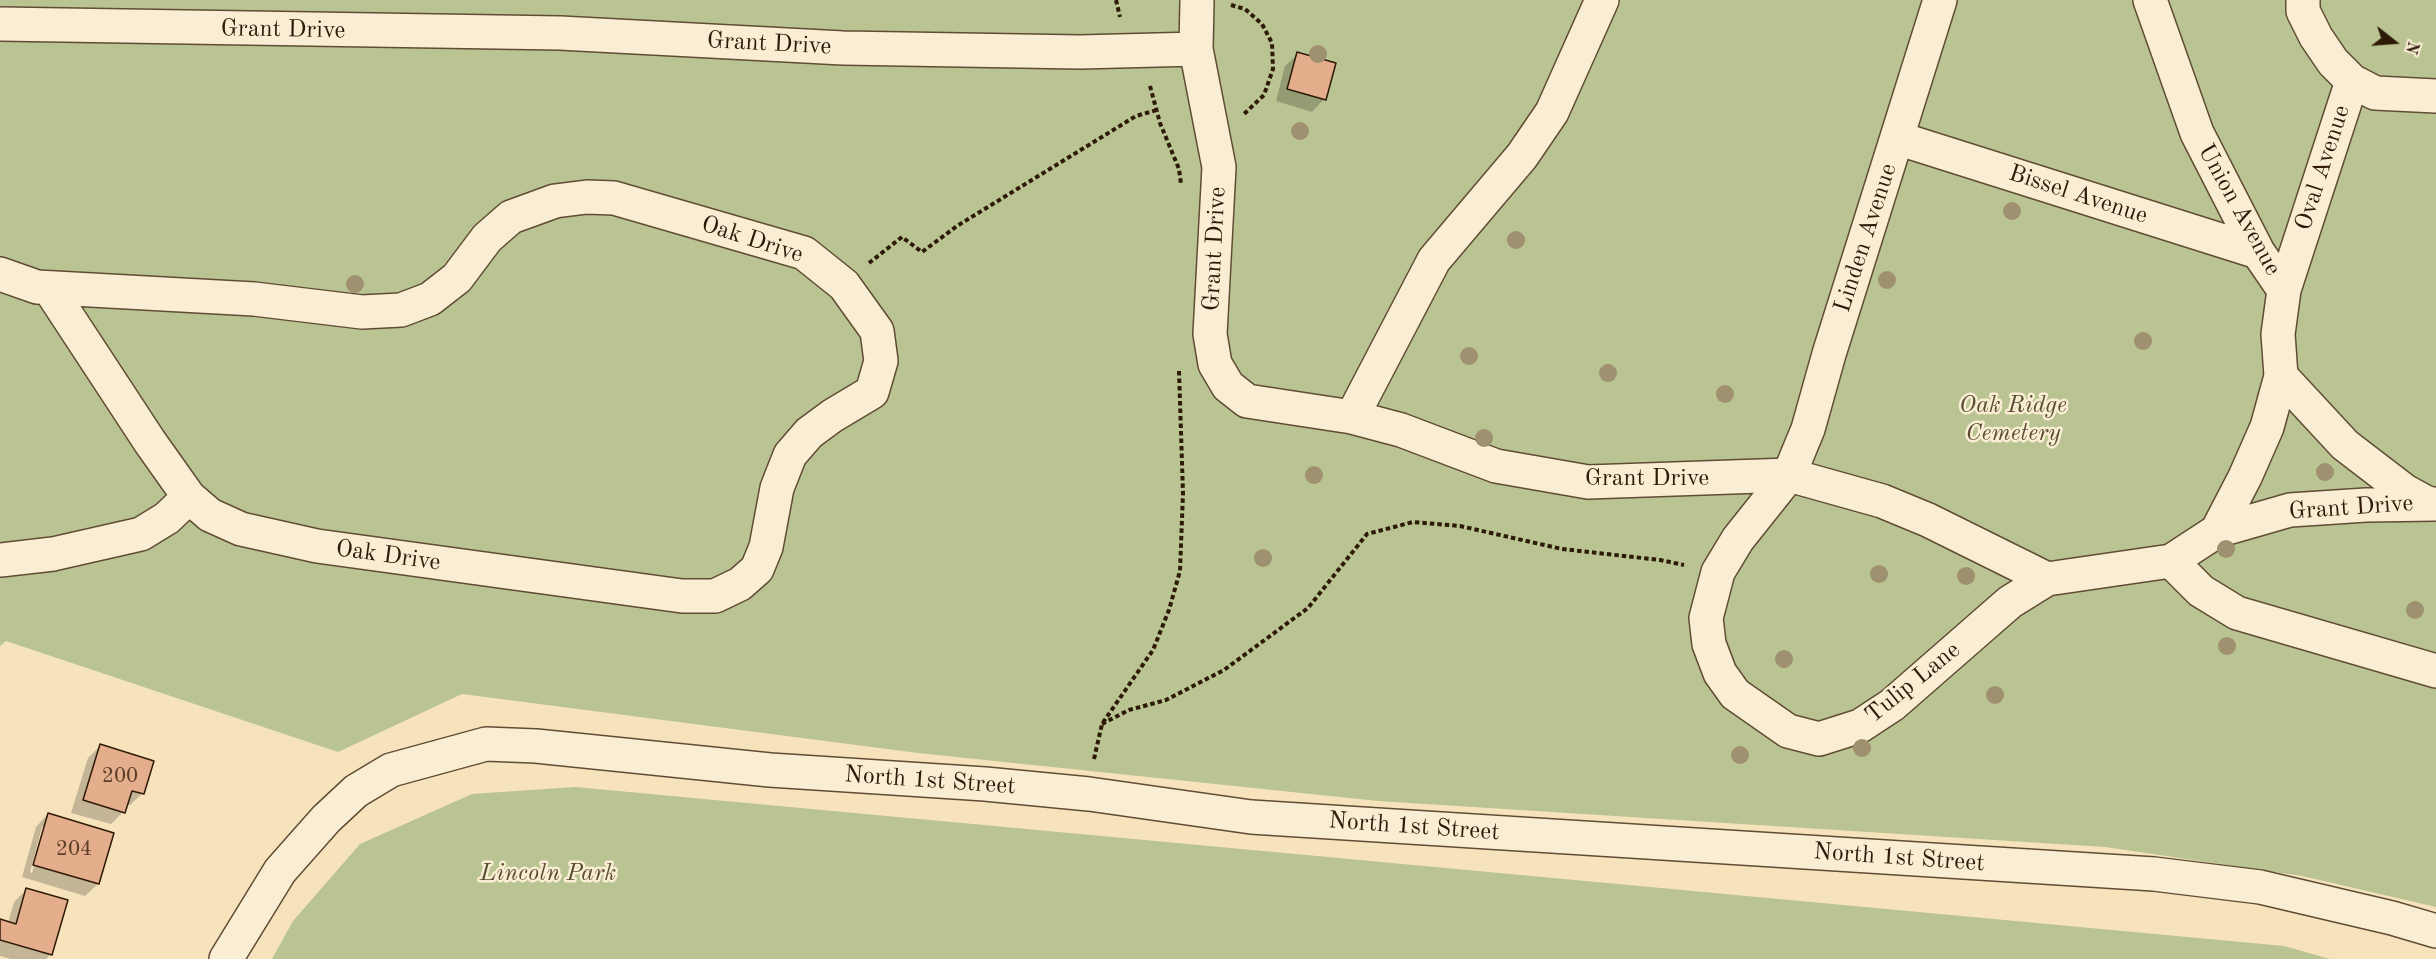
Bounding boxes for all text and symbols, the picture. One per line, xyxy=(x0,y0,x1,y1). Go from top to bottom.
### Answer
north arrow xyxy=(2364,12,2424,72)
street label: Grant Drive xyxy=(220,15,346,45)
street label: Grant Drive xyxy=(706,26,832,62)
text: N xyxy=(2402,39,2421,55)
street label: Oval Avenue xyxy=(2289,102,2357,234)
street label: Union Avenue xyxy=(2191,139,2287,281)
street label: Bissel Avenue xyxy=(2005,159,2151,231)
street label: Linden Avenue xyxy=(1828,160,1904,316)
street label: Grant Drive xyxy=(1197,186,1233,312)
street label: Oak Drive xyxy=(697,210,807,270)
park label: Oak Ridge Cemetery xyxy=(1959,392,2067,448)
street label: Grant Drive xyxy=(1585,465,1709,493)
street label: Grant Drive xyxy=(2288,489,2414,527)
street label: Oak Drive xyxy=(334,534,442,578)
street label: Tulip Lane xyxy=(1860,636,1966,730)
street label: North 1st Street xyxy=(843,761,1017,801)
house number: 200 xyxy=(102,763,138,789)
street label: North 1st Street xyxy=(1327,807,1501,847)
house number: 204 xyxy=(56,836,92,862)
street label: North 1st Street xyxy=(1812,838,1986,878)
park label: Lincoln Park xyxy=(480,860,616,888)

